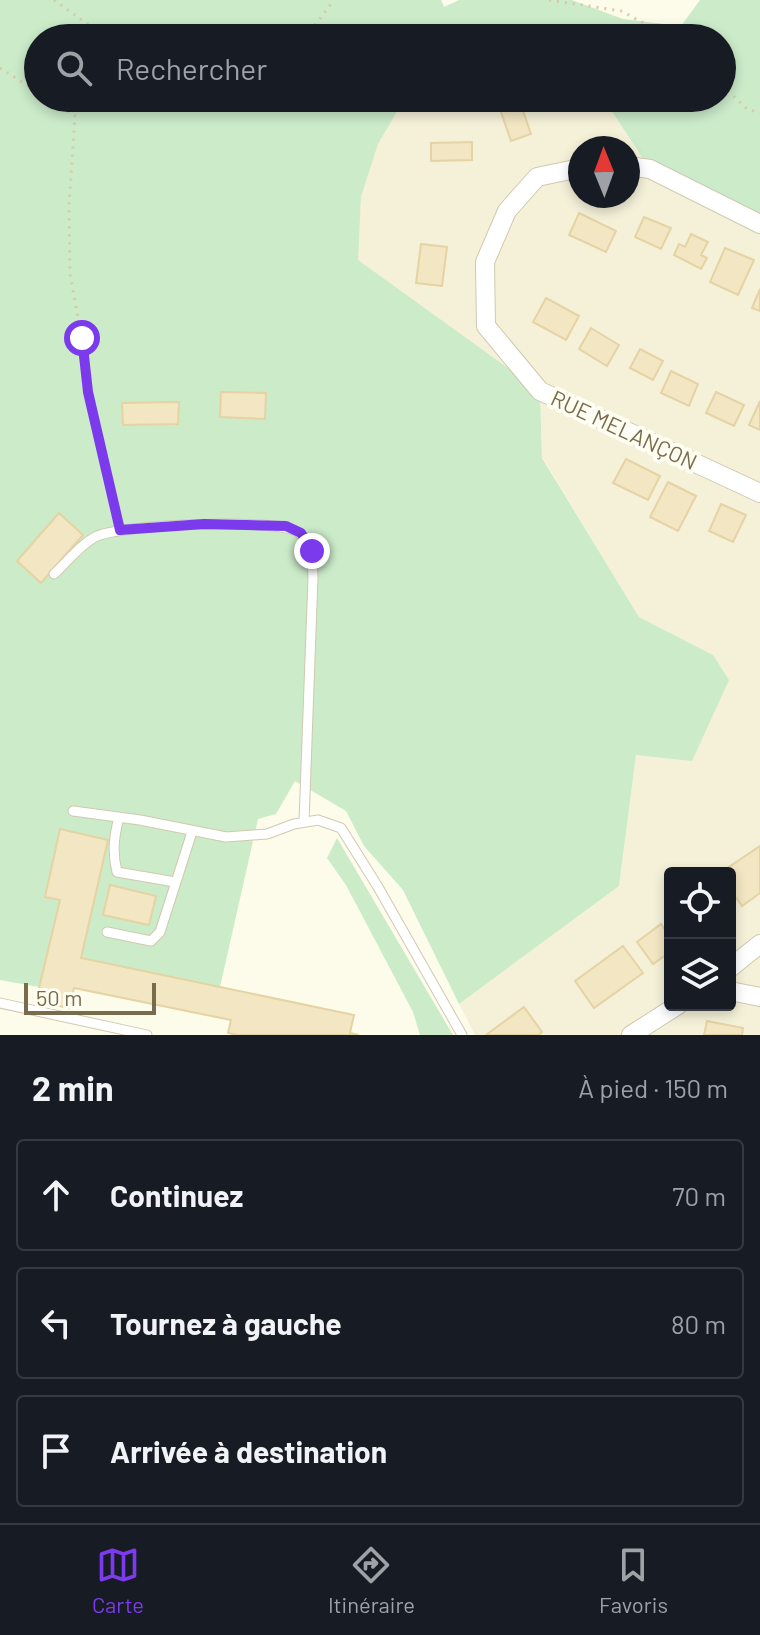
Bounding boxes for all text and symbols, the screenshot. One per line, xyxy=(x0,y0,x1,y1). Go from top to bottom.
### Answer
search box xyxy=(24,24,736,112)
icon: search xyxy=(52,46,96,90)
text: Rechercher xyxy=(116,50,267,86)
north arrow xyxy=(568,136,640,208)
route start xyxy=(64,320,100,356)
street label: RUE MELANÇON xyxy=(547,384,702,474)
route end xyxy=(294,533,330,569)
map controls xyxy=(664,867,736,1011)
button: locate xyxy=(664,867,736,939)
button: layers xyxy=(664,939,736,1011)
scale bar xyxy=(24,979,156,1015)
text: 50 m xyxy=(36,984,82,1010)
text: 2 min xyxy=(32,1067,114,1108)
text: À pied · 150 m xyxy=(578,1072,728,1103)
icon: ahead xyxy=(34,1173,78,1217)
text: Continuez xyxy=(110,1177,243,1213)
text: 70 m xyxy=(672,1180,726,1211)
icon: left xyxy=(34,1301,78,1345)
text: Tournez à gauche xyxy=(110,1305,342,1341)
text: 80 m xyxy=(671,1308,726,1339)
icon: arrive xyxy=(34,1429,78,1473)
text: Arrivée à destination xyxy=(110,1433,387,1469)
tab: Carte xyxy=(92,1543,144,1617)
tab: Itinéraire xyxy=(328,1543,415,1617)
tab: Favoris xyxy=(599,1543,668,1617)

